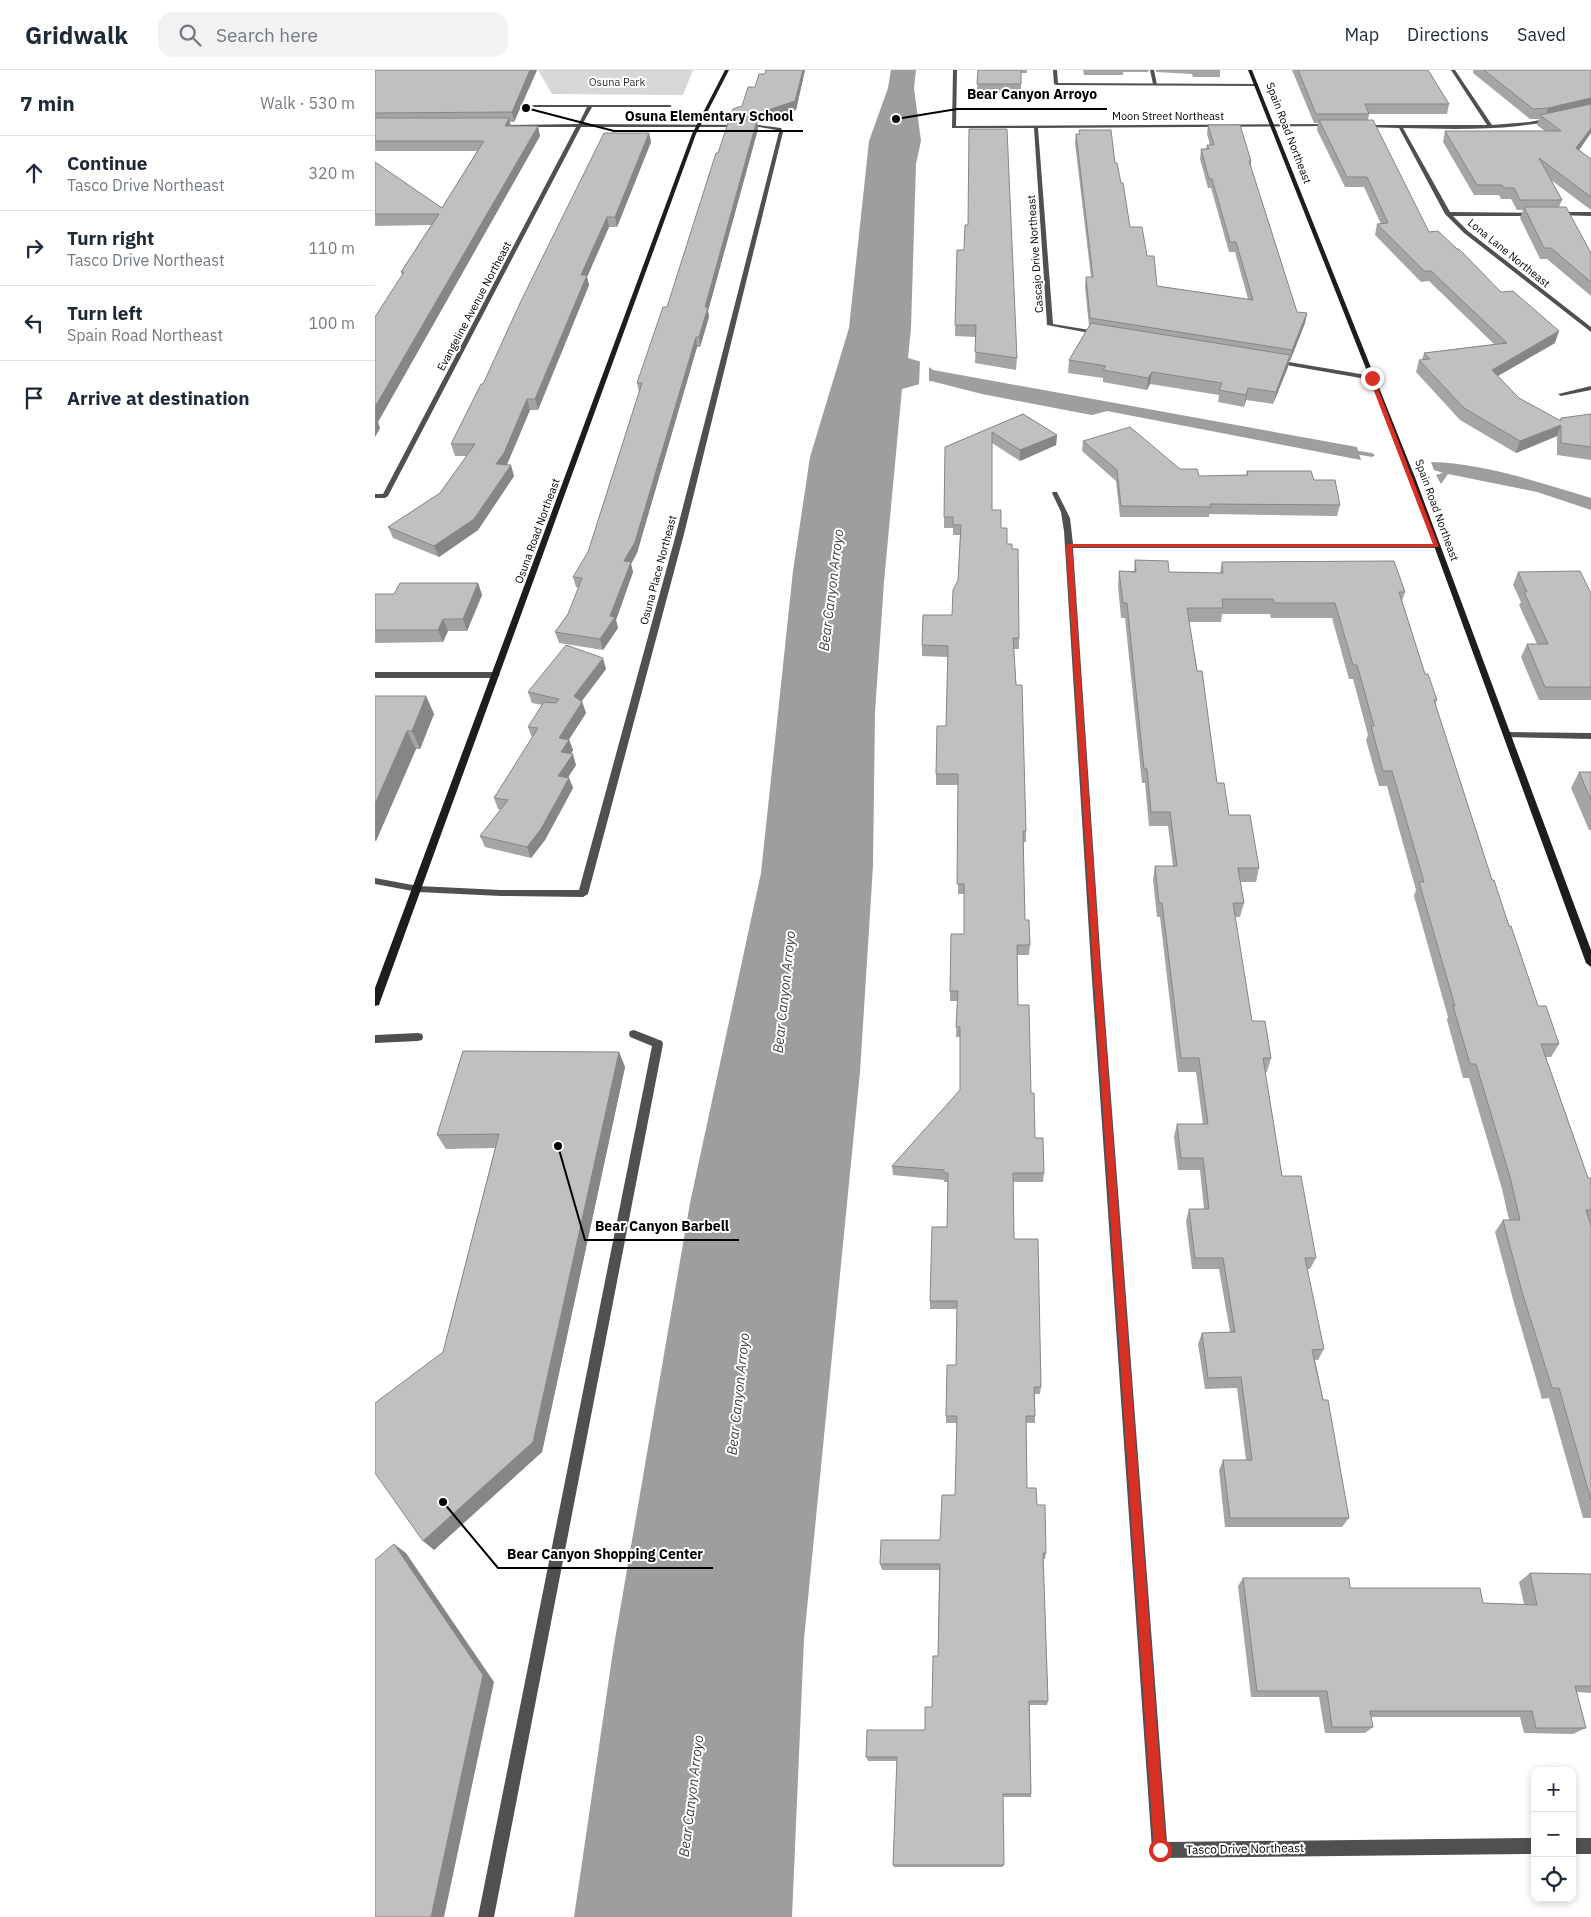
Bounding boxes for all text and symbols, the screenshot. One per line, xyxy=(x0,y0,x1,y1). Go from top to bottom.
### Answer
search box xyxy=(158,12,508,57)
text: Gridwalk xyxy=(25,19,128,51)
icon: search xyxy=(176,21,204,49)
text: Search here xyxy=(216,23,318,47)
text: Map xyxy=(1344,23,1379,46)
text: Directions xyxy=(1407,23,1489,46)
text: Saved xyxy=(1517,23,1566,46)
park label: Osuna Park xyxy=(589,75,645,89)
callout: Bear Canyon Arroyo xyxy=(957,80,1107,109)
street label: Spain Road Northeast xyxy=(1263,80,1315,186)
text: Bear Canyon Arroyo xyxy=(967,85,1097,103)
text: 7 min xyxy=(20,89,75,117)
text: Walk · 530 m xyxy=(260,93,355,113)
callout: Osuna Elementary School xyxy=(614,102,803,131)
text: Osuna Elementary School xyxy=(625,107,793,125)
street label: Moon Street Northeast xyxy=(1112,109,1224,123)
text: Continue xyxy=(67,151,147,175)
icon: ahead xyxy=(20,159,48,187)
text: 320 m xyxy=(308,163,355,183)
text: Tasco Drive Northeast xyxy=(67,175,225,195)
street label: Cascajo Drive Northeast xyxy=(1024,194,1046,313)
street label: Lona Lane Northeast xyxy=(1465,216,1553,291)
text: Turn right xyxy=(67,226,154,250)
icon: right xyxy=(20,234,48,262)
text: 110 m xyxy=(308,238,355,258)
street label: Evangeline Avenue Northeast xyxy=(434,239,514,373)
text: Tasco Drive Northeast xyxy=(67,250,225,270)
text: Turn left xyxy=(67,301,143,325)
icon: left xyxy=(20,309,48,337)
text: 100 m xyxy=(308,313,355,333)
text: Spain Road Northeast xyxy=(67,325,223,345)
route end xyxy=(1361,367,1384,390)
icon: arrive xyxy=(20,384,48,412)
text: Arrive at destination xyxy=(67,386,250,410)
street label: Spain Road Northeast xyxy=(1412,457,1462,563)
street label: Osuna Road Northeast xyxy=(511,476,563,586)
street label: Osuna Place Northeast xyxy=(637,514,679,626)
water label: Bear Canyon Arroyo xyxy=(815,528,847,652)
water label: Bear Canyon Arroyo xyxy=(769,930,799,1054)
callout: Bear Canyon Barbell xyxy=(585,1211,739,1240)
text: Bear Canyon Barbell xyxy=(595,1217,729,1235)
water label: Bear Canyon Arroyo xyxy=(723,1332,753,1456)
callout: Bear Canyon Shopping Center xyxy=(498,1539,713,1568)
text: Bear Canyon Shopping Center xyxy=(507,1545,703,1563)
water label: Bear Canyon Arroyo xyxy=(675,1734,707,1858)
map controls xyxy=(1531,1767,1576,1902)
button: + xyxy=(1531,1767,1576,1812)
button: − xyxy=(1531,1812,1576,1857)
route start xyxy=(1149,1839,1172,1862)
street label: Tasco Drive Northeast xyxy=(1186,1840,1304,1857)
button: locate xyxy=(1531,1857,1576,1902)

